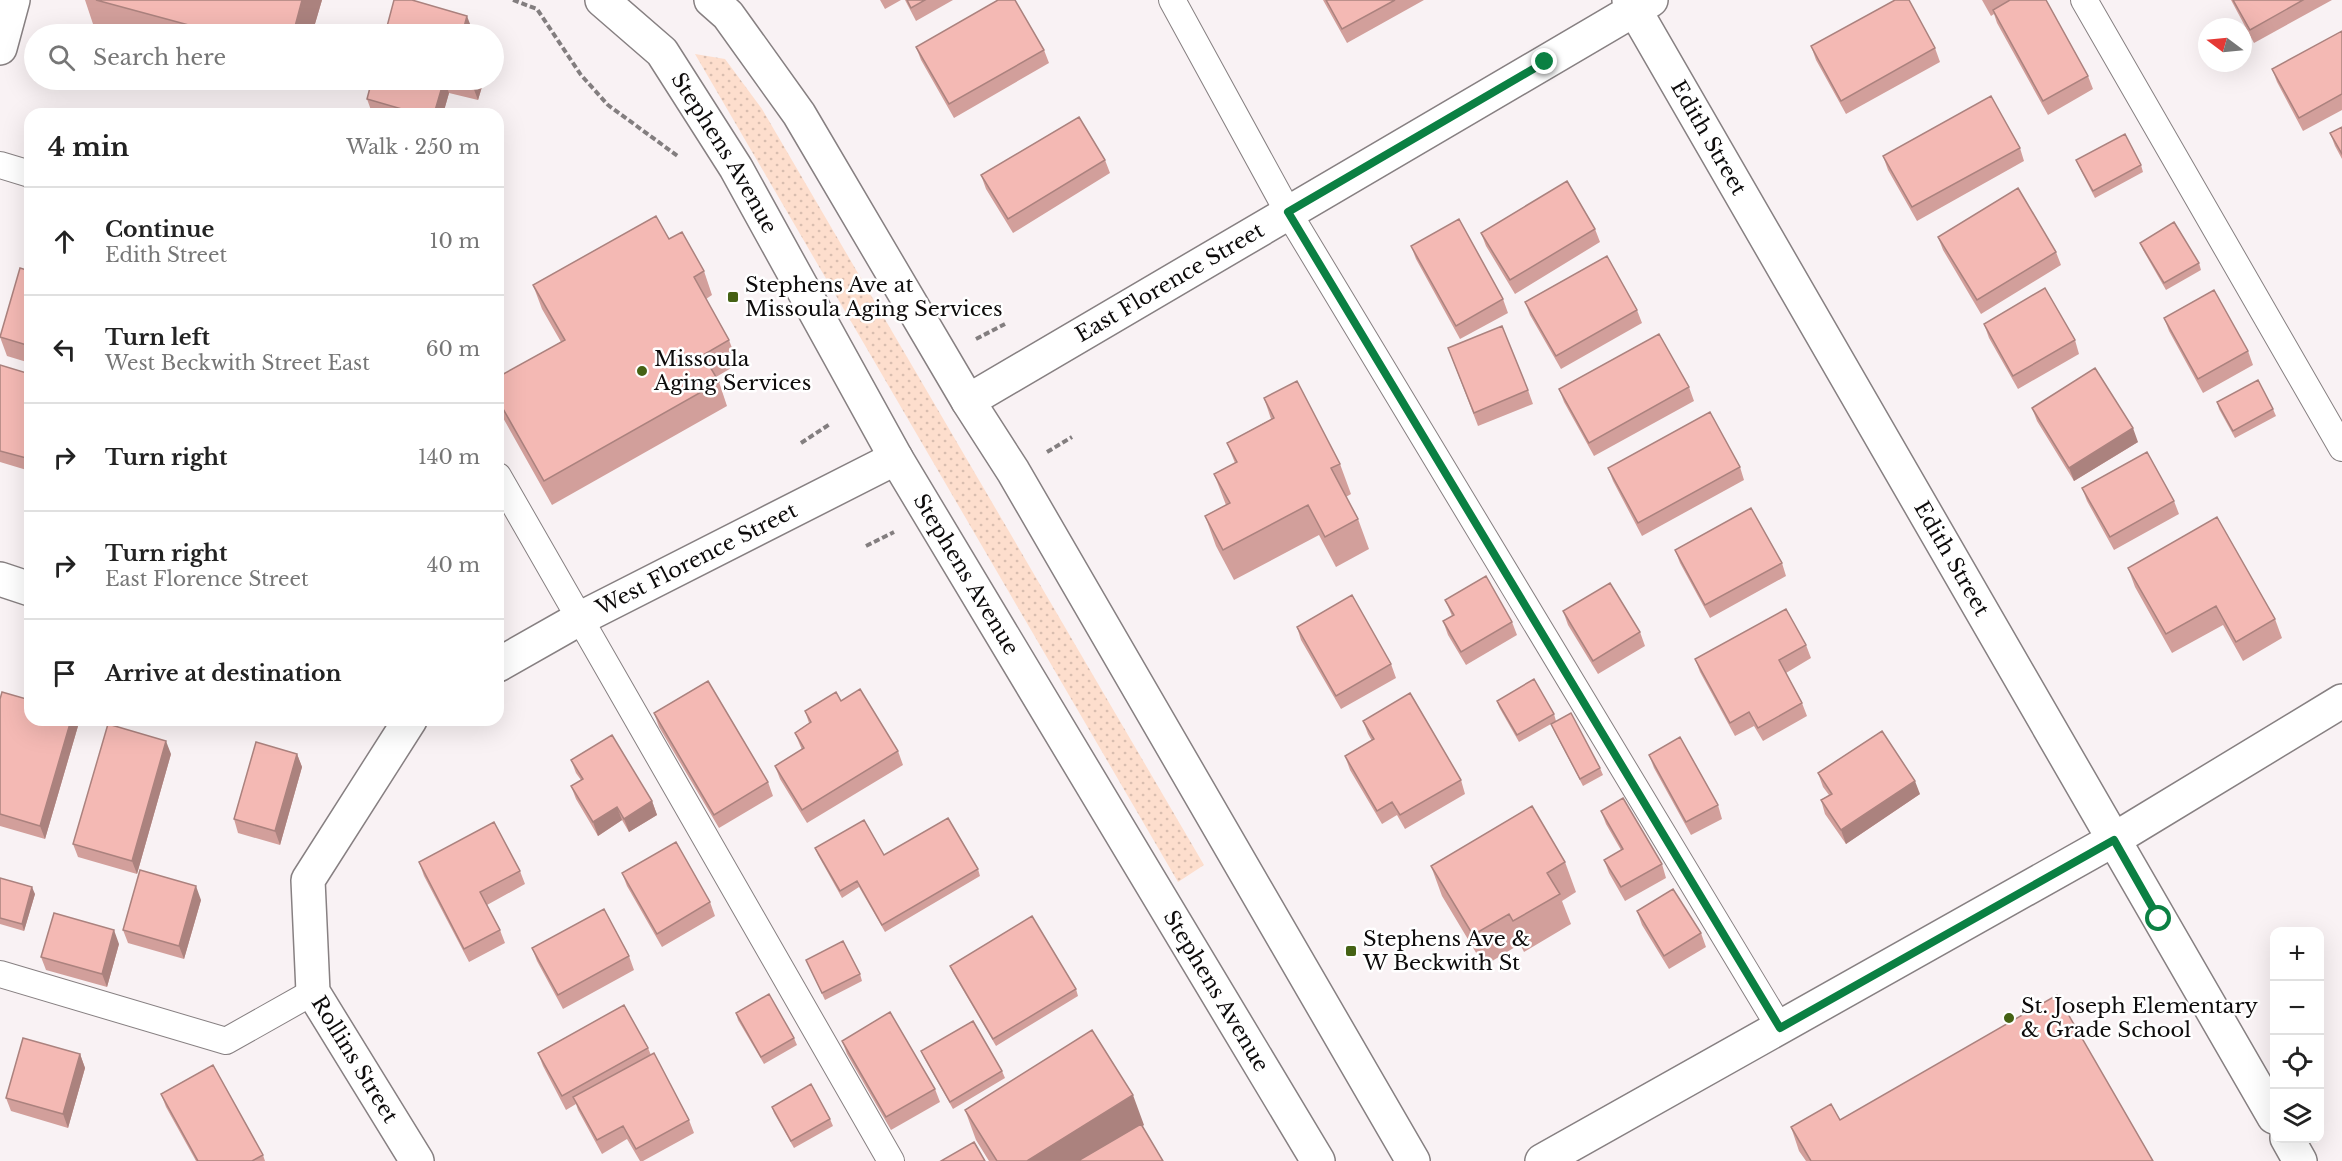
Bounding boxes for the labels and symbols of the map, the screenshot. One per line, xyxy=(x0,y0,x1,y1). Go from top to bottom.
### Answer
north arrow xyxy=(2198,18,2252,72)
route end xyxy=(1531,48,1557,74)
street label: Stephens Avenue xyxy=(665,68,783,238)
street label: Edith Street xyxy=(1665,76,1752,200)
street label: East Florence Street xyxy=(1071,217,1269,348)
place label: Stephens Ave at Missoula Aging Services xyxy=(745,272,1003,322)
marker: Stephens Ave at Missoula Aging Services xyxy=(726,290,740,304)
place label: Missoula Aging Services xyxy=(653,346,811,396)
marker: Missoula Aging Services xyxy=(635,364,649,378)
street label: Stephens Avenue xyxy=(908,489,1024,660)
street label: West Florence Street xyxy=(591,497,802,622)
street label: Edith Street xyxy=(1908,497,1995,621)
route start xyxy=(2145,905,2171,931)
street label: Stephens Avenue xyxy=(1158,906,1274,1076)
place label: Stephens Ave & W Beckwith St xyxy=(1362,926,1530,976)
marker: Stephens Ave & W Beckwith St xyxy=(1344,944,1358,958)
street label: Rollins Street xyxy=(306,991,403,1128)
place label: St. Joseph Elementary & Grade School xyxy=(2021,993,2258,1043)
marker: St. Joseph Elementary & Grade School xyxy=(2002,1011,2016,1025)

